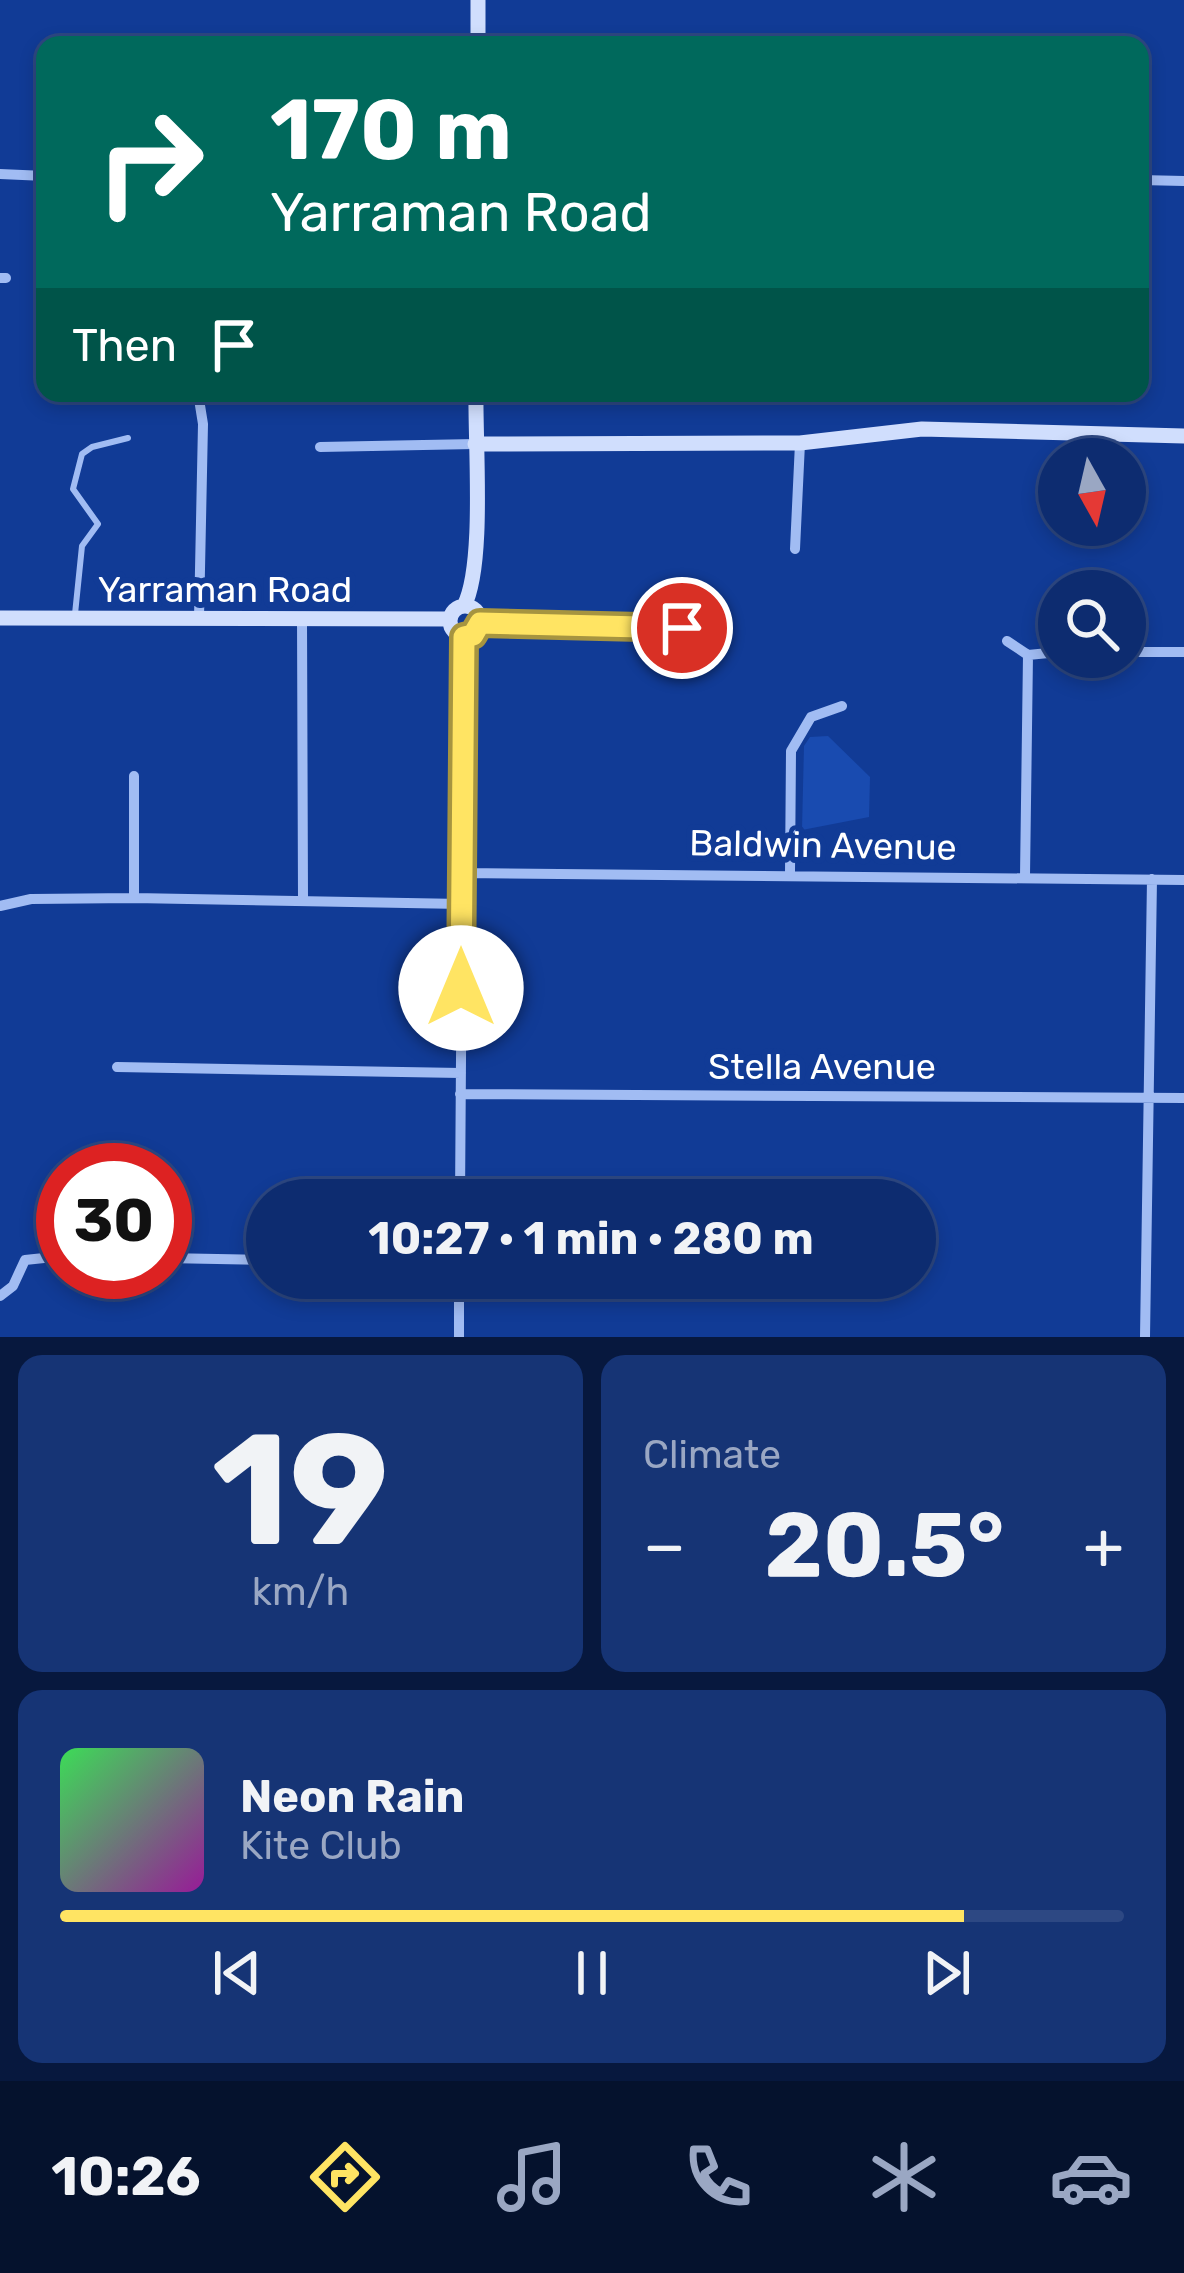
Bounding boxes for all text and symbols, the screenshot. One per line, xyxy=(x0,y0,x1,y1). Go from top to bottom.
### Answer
text: 170 m xyxy=(270,80,512,180)
icon: right xyxy=(72,84,228,240)
text: Yarraman Road xyxy=(270,181,652,245)
icon: arrive xyxy=(201,312,267,378)
text: Then xyxy=(72,319,177,372)
north arrow xyxy=(1038,438,1146,546)
map controls xyxy=(1038,438,1146,678)
street label: Yarraman Road xyxy=(98,568,352,611)
button: search xyxy=(1038,570,1146,678)
pin xyxy=(631,577,733,679)
icon: arrive xyxy=(649,595,715,661)
street label: Baldwin Avenue xyxy=(689,821,957,869)
position arrow xyxy=(398,925,524,1051)
street label: Stella Avenue xyxy=(708,1045,936,1088)
speed limit sign: 30 xyxy=(36,1143,192,1299)
text: 10:27 · 1 min · 280 m xyxy=(368,1212,814,1265)
text: 19 xyxy=(212,1398,389,1583)
text: Climate xyxy=(643,1432,781,1478)
text: 20.5° xyxy=(765,1492,1004,1599)
text: − xyxy=(643,1506,686,1585)
text: + xyxy=(1083,1506,1124,1585)
text: km/h xyxy=(252,1569,349,1615)
text: Neon Rain xyxy=(240,1770,465,1823)
text: Kite Club xyxy=(240,1823,402,1869)
icon: previous xyxy=(204,1940,270,2006)
icon: pause xyxy=(559,1940,625,2006)
icon: next xyxy=(914,1940,980,2006)
icon: directions xyxy=(303,2135,387,2219)
icon: music xyxy=(490,2135,574,2219)
icon: phone xyxy=(676,2135,760,2219)
icon: climate xyxy=(862,2135,946,2219)
icon: car xyxy=(1049,2135,1133,2219)
text: 10:26 xyxy=(51,2145,201,2209)

